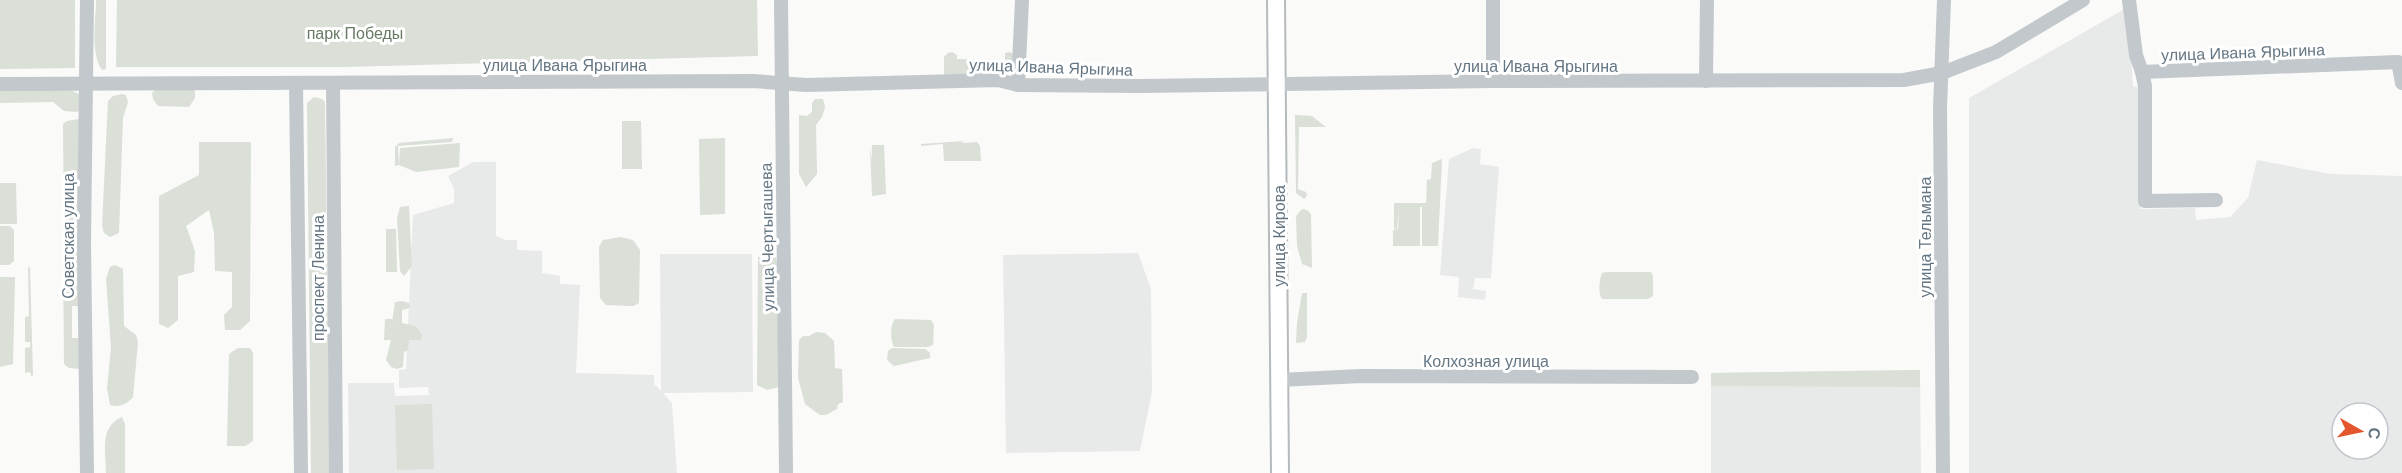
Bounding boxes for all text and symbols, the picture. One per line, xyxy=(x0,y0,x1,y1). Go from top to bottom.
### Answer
park label: парк Победы xyxy=(307,25,403,42)
street label: улица Ивана Ярыгина xyxy=(2161,41,2325,64)
street label: улица Ивана Ярыгина xyxy=(969,56,1133,79)
street label: улица Ивана Ярыгина xyxy=(483,57,647,74)
street label: улица Ивана Ярыгина xyxy=(1454,58,1618,75)
street label: улица Чертыгашева xyxy=(758,162,777,311)
street label: Советская улица xyxy=(60,173,77,299)
street label: улица Тельмана xyxy=(1917,176,1934,297)
street label: улица Кирова xyxy=(1271,185,1288,287)
street label: проспект Ленина xyxy=(310,215,327,341)
street label: Колхозная улица xyxy=(1423,353,1549,370)
north arrow xyxy=(2330,401,2390,461)
text: С xyxy=(2365,426,2384,441)

